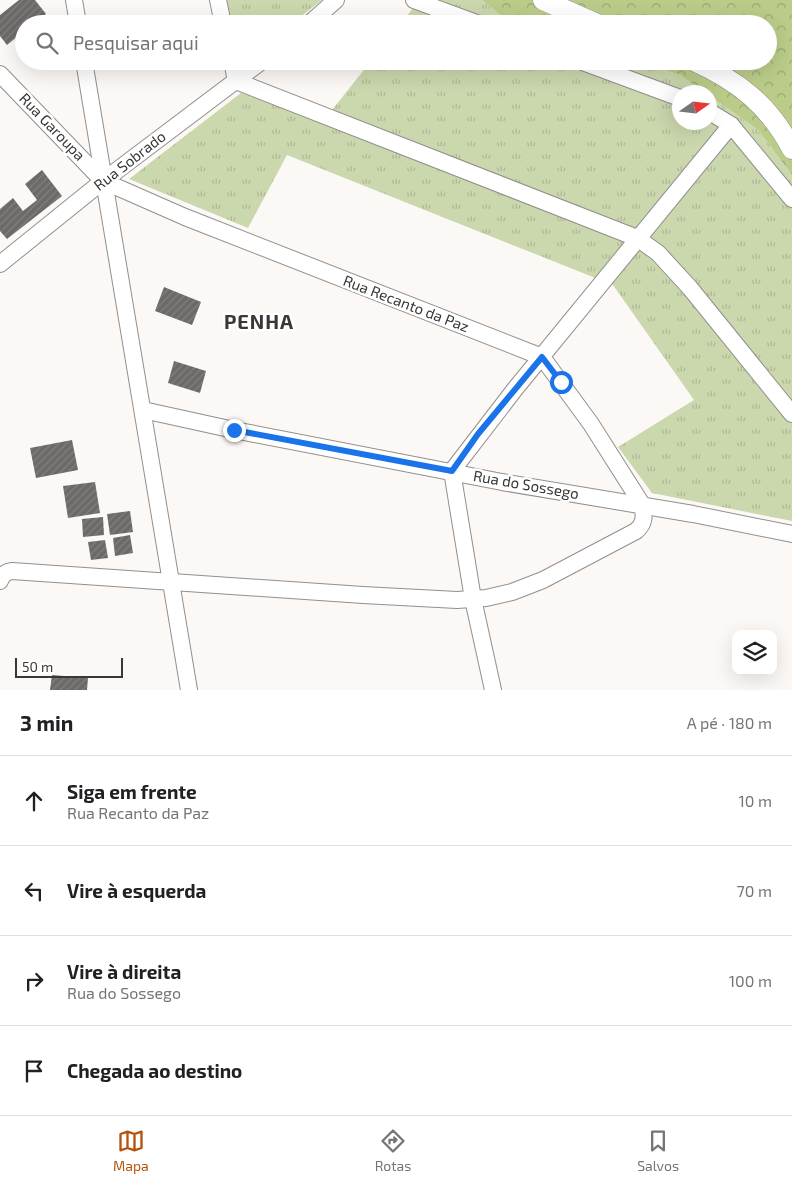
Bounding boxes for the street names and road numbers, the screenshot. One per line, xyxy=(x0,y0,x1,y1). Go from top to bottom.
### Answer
street label: Rua Garoupa xyxy=(16,89,89,164)
street label: Rua Sobrado xyxy=(90,127,169,194)
street label: Rua Recanto da Paz xyxy=(341,271,472,335)
street label: Rua do Sossego xyxy=(472,466,580,502)

